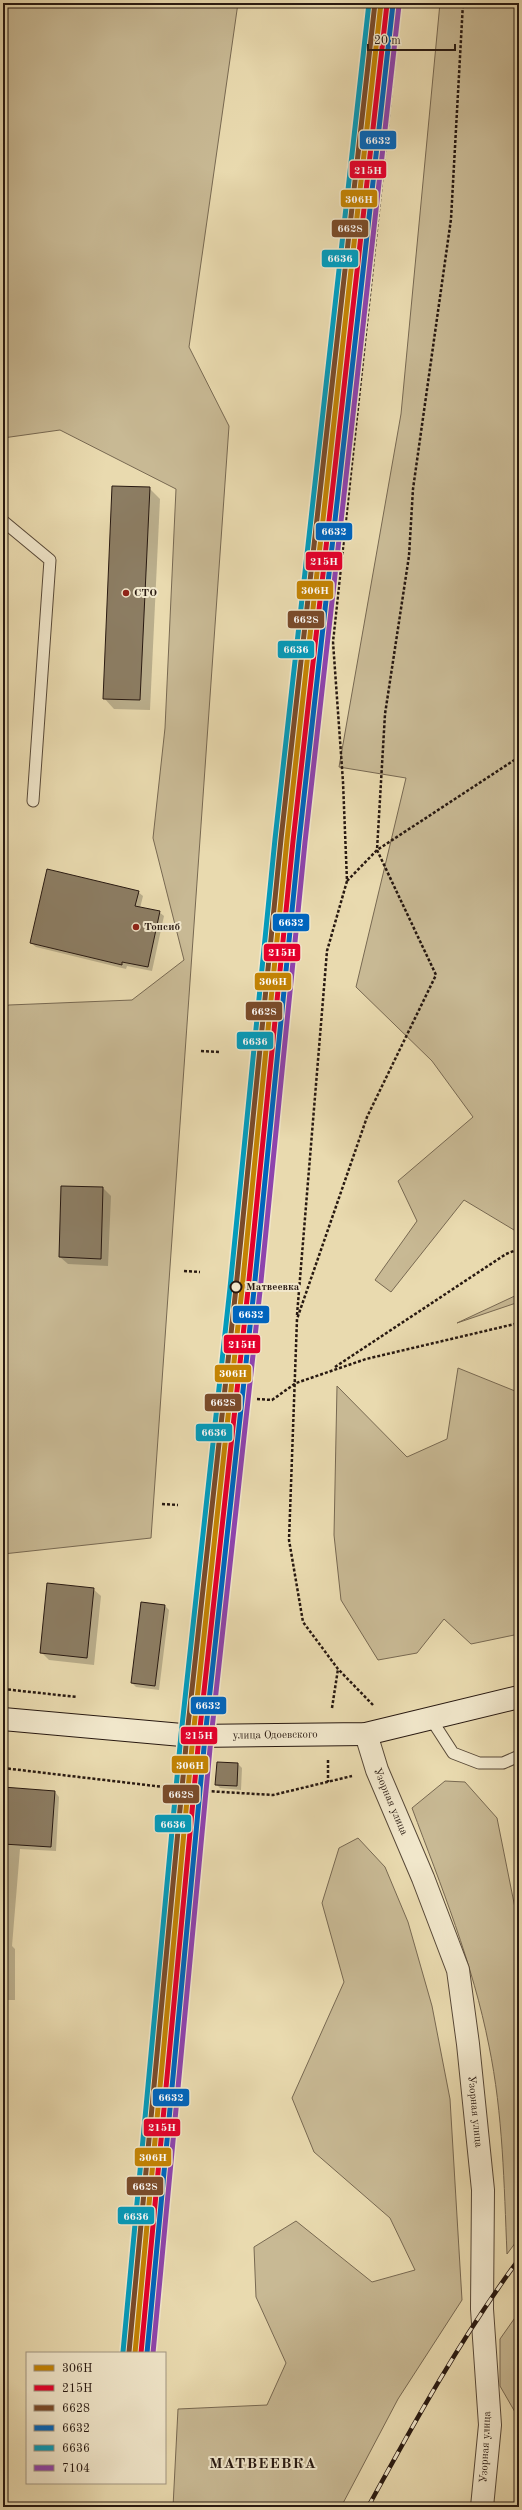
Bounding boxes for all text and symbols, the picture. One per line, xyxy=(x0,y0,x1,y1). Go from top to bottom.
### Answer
scale bar xyxy=(368,26,455,52)
text: 20 m xyxy=(374,35,401,47)
line badge: 6632 xyxy=(359,130,397,150)
text: 6632 xyxy=(365,136,391,147)
line badge: 215Н xyxy=(349,160,387,179)
text: 215Н xyxy=(354,166,382,177)
line badge: 306Н xyxy=(340,189,378,208)
text: 306Н xyxy=(345,195,373,206)
line badge: 6628 xyxy=(331,219,369,238)
text: 6628 xyxy=(337,224,363,235)
line badge: 6636 xyxy=(321,249,359,268)
text: 6636 xyxy=(327,254,353,265)
line badge: 6632 xyxy=(315,522,353,541)
text: 6632 xyxy=(321,527,347,538)
line badge: 215Н xyxy=(305,551,343,571)
text: 215Н xyxy=(310,557,338,568)
line badge: 306Н xyxy=(296,580,334,600)
text: 306Н xyxy=(301,586,329,597)
marker: СТО xyxy=(121,588,131,598)
place label: СТО xyxy=(134,588,157,599)
line badge: 6628 xyxy=(287,610,325,629)
text: 6628 xyxy=(293,615,319,626)
line badge: 6636 xyxy=(277,640,315,659)
text: 6636 xyxy=(283,645,309,656)
line badge: 6632 xyxy=(272,913,310,932)
text: 6632 xyxy=(278,918,304,929)
marker: Топсиб xyxy=(131,922,141,932)
place label: Топсиб xyxy=(144,922,180,933)
line badge: 215Н xyxy=(263,943,301,962)
text: 215Н xyxy=(268,948,296,959)
line badge: 306Н xyxy=(254,972,292,991)
text: 306Н xyxy=(259,977,287,988)
line badge: 6628 xyxy=(245,1001,283,1021)
text: 6628 xyxy=(251,1007,277,1018)
line badge: 6636 xyxy=(236,1031,274,1050)
text: 6636 xyxy=(242,1037,268,1048)
marker: Матвеевка xyxy=(229,1280,243,1294)
place label: Матвеевка xyxy=(246,1282,300,1293)
line badge: 6632 xyxy=(232,1305,270,1324)
text: 6632 xyxy=(238,1310,264,1321)
line badge: 215Н xyxy=(223,1334,261,1354)
text: 215Н xyxy=(228,1340,256,1351)
line badge: 306Н xyxy=(214,1364,252,1383)
text: 306Н xyxy=(219,1369,247,1380)
line badge: 6628 xyxy=(204,1393,242,1412)
text: 6628 xyxy=(210,1398,236,1409)
line badge: 6636 xyxy=(195,1423,233,1442)
text: 6636 xyxy=(201,1428,227,1439)
line badge: 6632 xyxy=(190,1696,227,1715)
text: 6632 xyxy=(195,1701,221,1712)
line badge: 215Н xyxy=(180,1726,218,1745)
street label: улица Одоевского xyxy=(233,1729,318,1741)
text: 215Н xyxy=(185,1731,213,1742)
line badge: 306Н xyxy=(171,1755,209,1774)
text: 306Н xyxy=(176,1761,204,1772)
street label: Узорная улица xyxy=(371,1766,410,1837)
line badge: 6628 xyxy=(162,1784,200,1804)
text: 6628 xyxy=(168,1790,194,1801)
line badge: 6636 xyxy=(154,1814,192,1833)
text: 6636 xyxy=(160,1820,186,1831)
street label: Узорная улица xyxy=(466,2075,484,2148)
line badge: 6632 xyxy=(152,2088,190,2107)
text: 6632 xyxy=(158,2093,184,2104)
line badge: 215Н xyxy=(143,2118,181,2137)
text: 215Н xyxy=(148,2123,176,2134)
line badge: 306Н xyxy=(134,2147,172,2167)
text: 306Н xyxy=(139,2153,167,2164)
line badge: 6628 xyxy=(126,2176,164,2196)
text: 6628 xyxy=(132,2182,158,2193)
line badge: 6636 xyxy=(117,2206,155,2225)
text: 6636 xyxy=(123,2212,149,2223)
legend xyxy=(26,2352,166,2484)
text: 306Н xyxy=(62,2363,92,2375)
text: 215Н xyxy=(62,2382,92,2395)
text: 6628 xyxy=(62,2403,90,2415)
street label: Узорная улица xyxy=(479,2410,493,2483)
text: 6632 xyxy=(62,2423,90,2435)
text: 6636 xyxy=(62,2443,90,2455)
district label: МАТВЕЕВКА xyxy=(209,2457,317,2472)
text: 7104 xyxy=(62,2463,90,2475)

